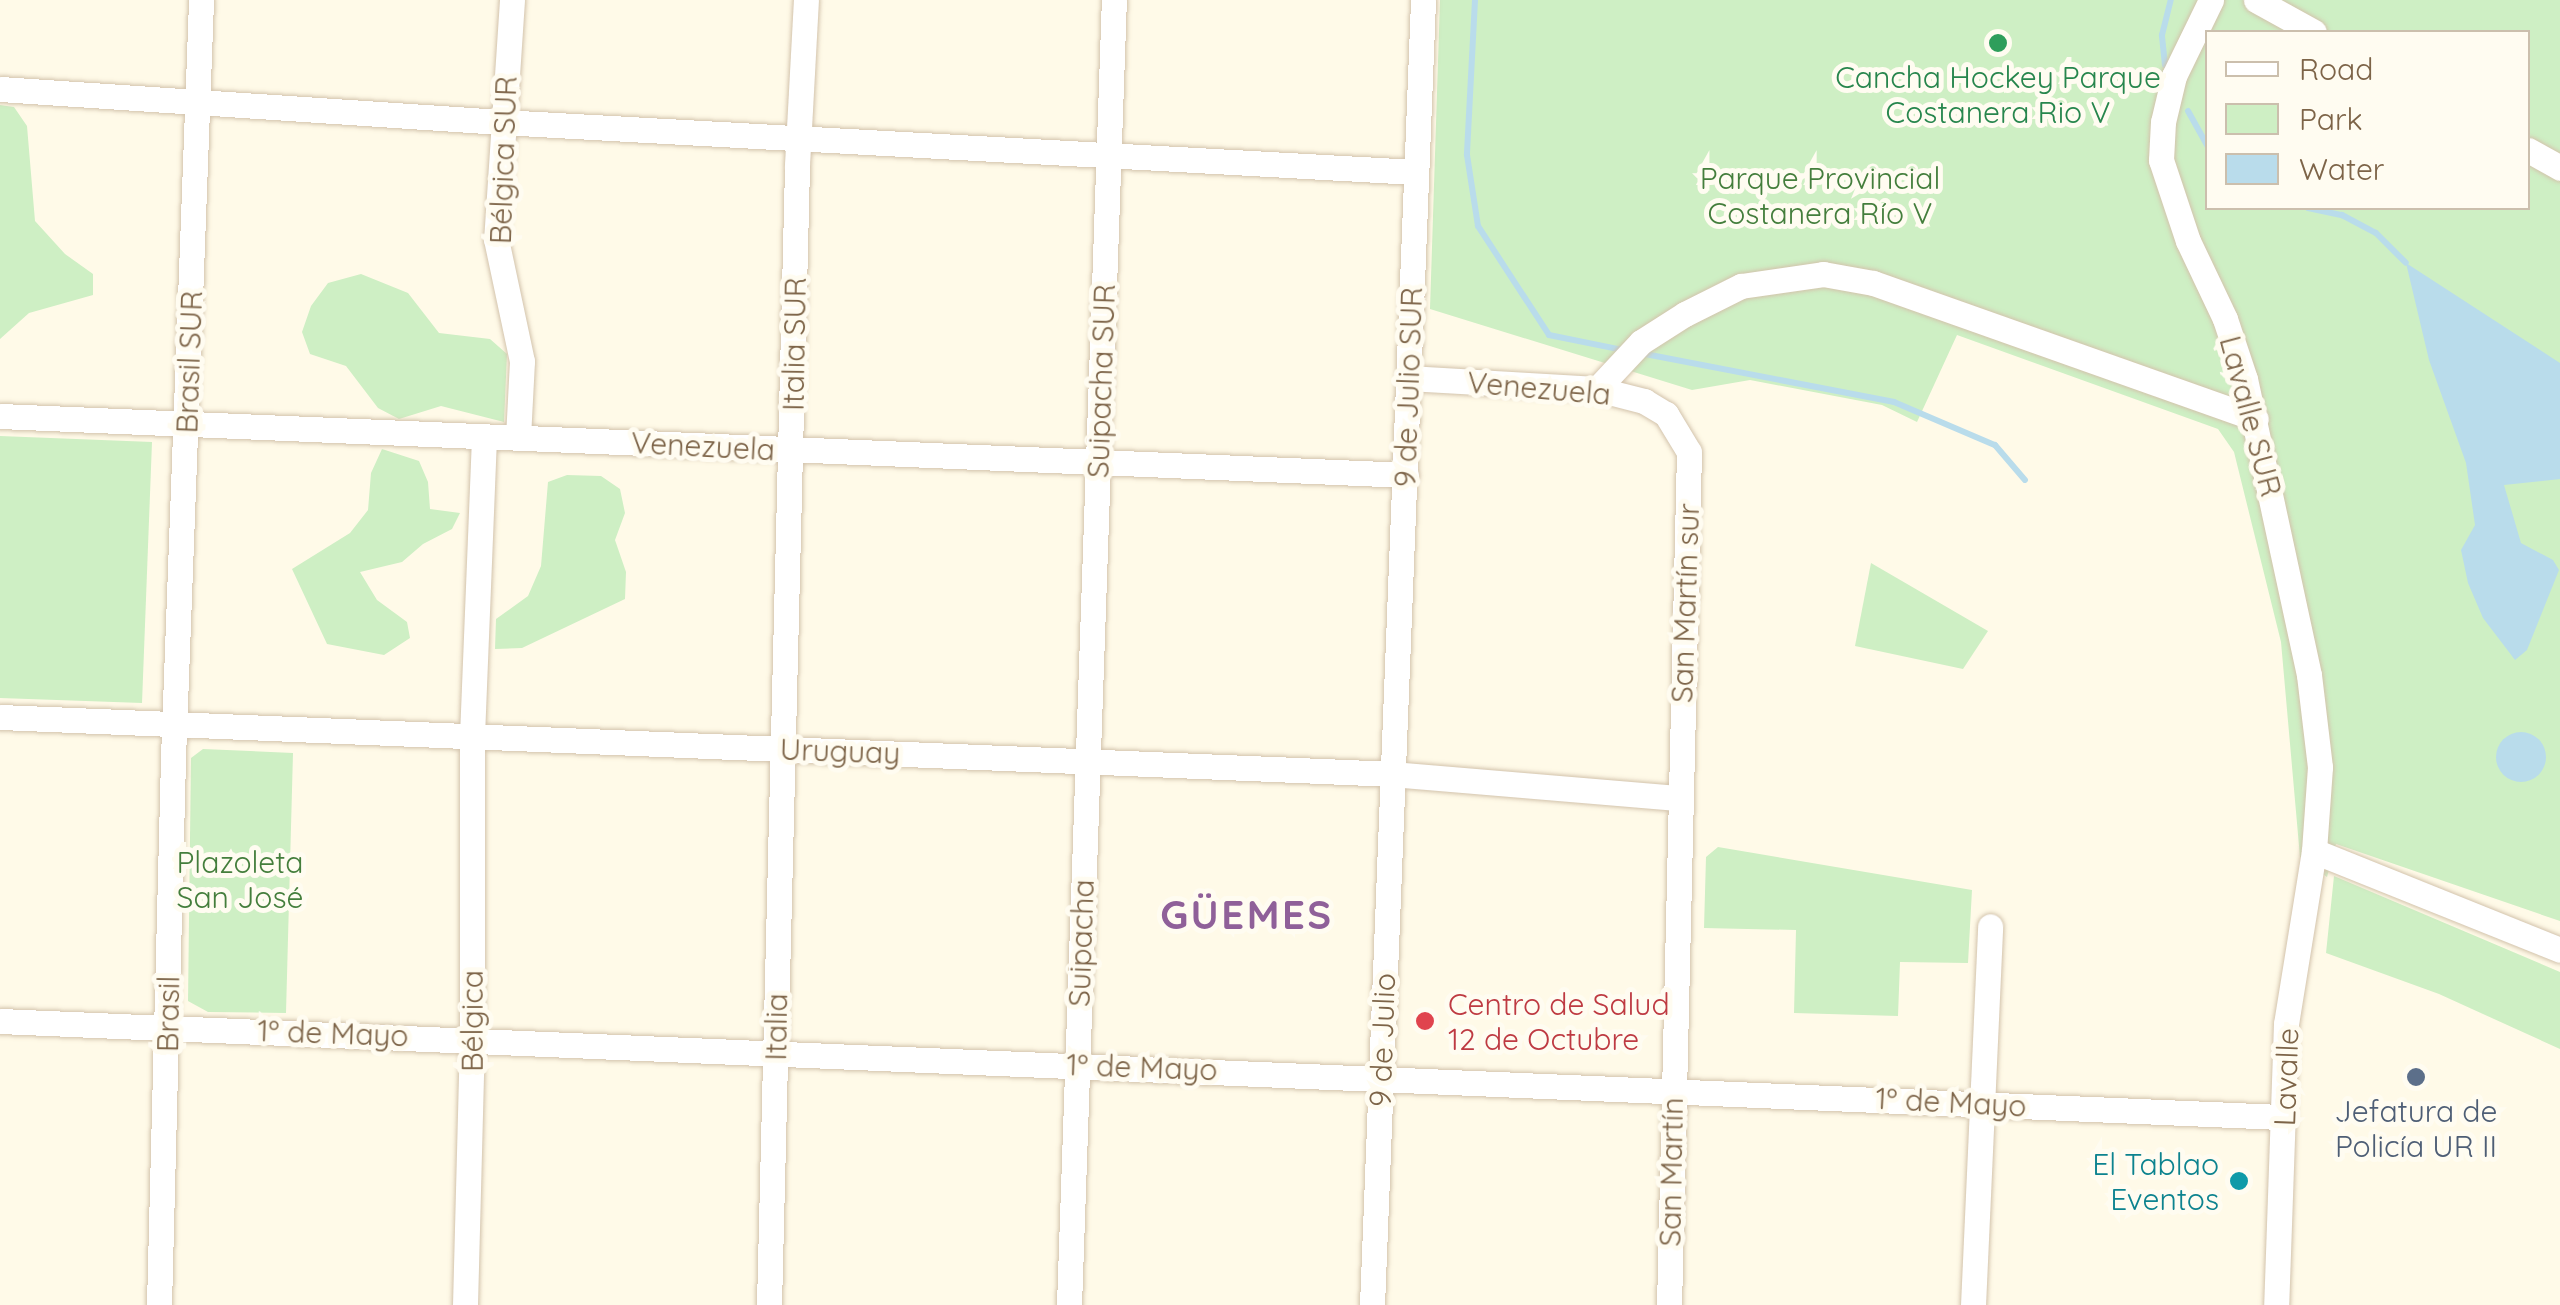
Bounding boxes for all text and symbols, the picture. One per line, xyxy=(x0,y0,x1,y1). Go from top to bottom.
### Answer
legend xyxy=(2205,30,2530,210)
marker: Cancha Hockey Parque Costanera Rio V xyxy=(1987,32,2009,54)
text: Road xyxy=(2299,50,2373,88)
place label: Cancha Hockey Parque Costanera Rio V xyxy=(1835,59,2161,130)
street label: Bélgica SUR xyxy=(482,75,524,245)
text: Park xyxy=(2299,100,2363,138)
text: Water xyxy=(2299,150,2384,188)
park label: Parque Provincial Costanera Río V xyxy=(1700,160,1940,230)
street label: Italia SUR xyxy=(775,277,813,411)
street label: Suipacha SUR xyxy=(1080,283,1122,479)
street label: 9 de Julio SUR xyxy=(1387,286,1429,488)
street label: Brasil SUR xyxy=(169,290,209,434)
street label: Lavalle SUR xyxy=(2212,332,2290,500)
street label: Venezuela xyxy=(1466,364,1612,412)
street label: Venezuela xyxy=(630,424,776,468)
street label: San Martín sur xyxy=(1664,502,1706,704)
street label: Uruguay xyxy=(779,731,901,771)
park label: Plazoleta San José xyxy=(176,844,304,914)
street label: Suipacha xyxy=(1061,879,1101,1007)
district label: GÜEMES xyxy=(1160,890,1334,938)
street label: Bélgica xyxy=(454,970,490,1072)
street label: 9 de Julio xyxy=(1362,972,1402,1108)
street label: Brasil xyxy=(149,976,187,1052)
place label: Centro de Salud 12 de Octubre xyxy=(1448,986,1670,1056)
street label: Italia xyxy=(757,993,795,1061)
marker: Centro de Salud 12 de Octubre xyxy=(1412,1008,1438,1034)
street label: 1º de Mayo xyxy=(257,1012,409,1054)
street label: Lavalle xyxy=(2266,1027,2306,1127)
street label: 1º de Mayo xyxy=(1066,1046,1218,1088)
marker: Jefatura de Policía UR II xyxy=(2405,1066,2427,1088)
street label: 1º de Mayo xyxy=(1875,1080,2027,1124)
place label: Jefatura de Policía UR II xyxy=(2334,1093,2498,1164)
street label: San Martín xyxy=(1652,1097,1690,1247)
place label: El Tablao Eventos xyxy=(2092,1146,2219,1216)
marker: El Tablao Eventos xyxy=(2228,1170,2250,1192)

